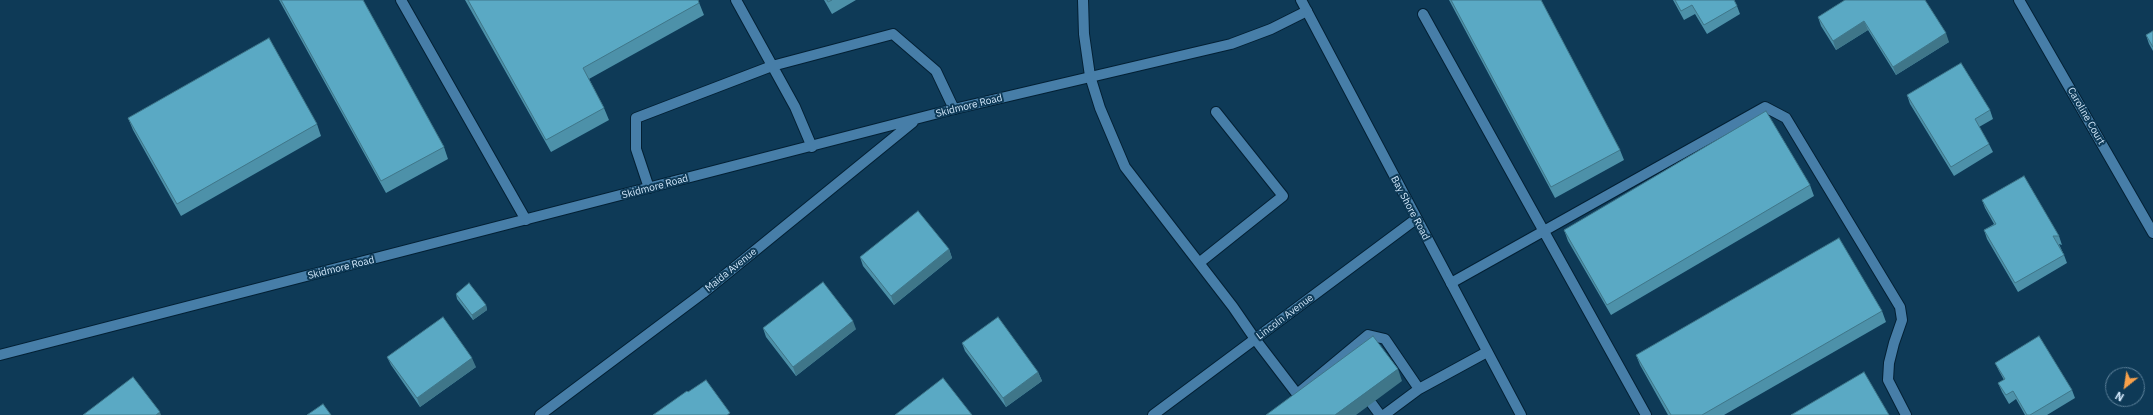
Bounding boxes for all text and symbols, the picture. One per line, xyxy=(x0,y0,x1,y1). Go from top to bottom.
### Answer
street label: Caroline Court xyxy=(2065,85,2107,147)
street label: Skidmore Road xyxy=(934,92,1004,120)
street label: Skidmore Road xyxy=(621,172,689,202)
street label: Bay Shore Road xyxy=(1388,174,1432,242)
street label: Maida Avenue xyxy=(703,246,759,294)
street label: Skidmore Road xyxy=(306,254,376,282)
street label: Lincoln Avenue xyxy=(1254,292,1316,342)
north arrow xyxy=(2105,367,2145,407)
text: N xyxy=(2113,388,2126,405)

